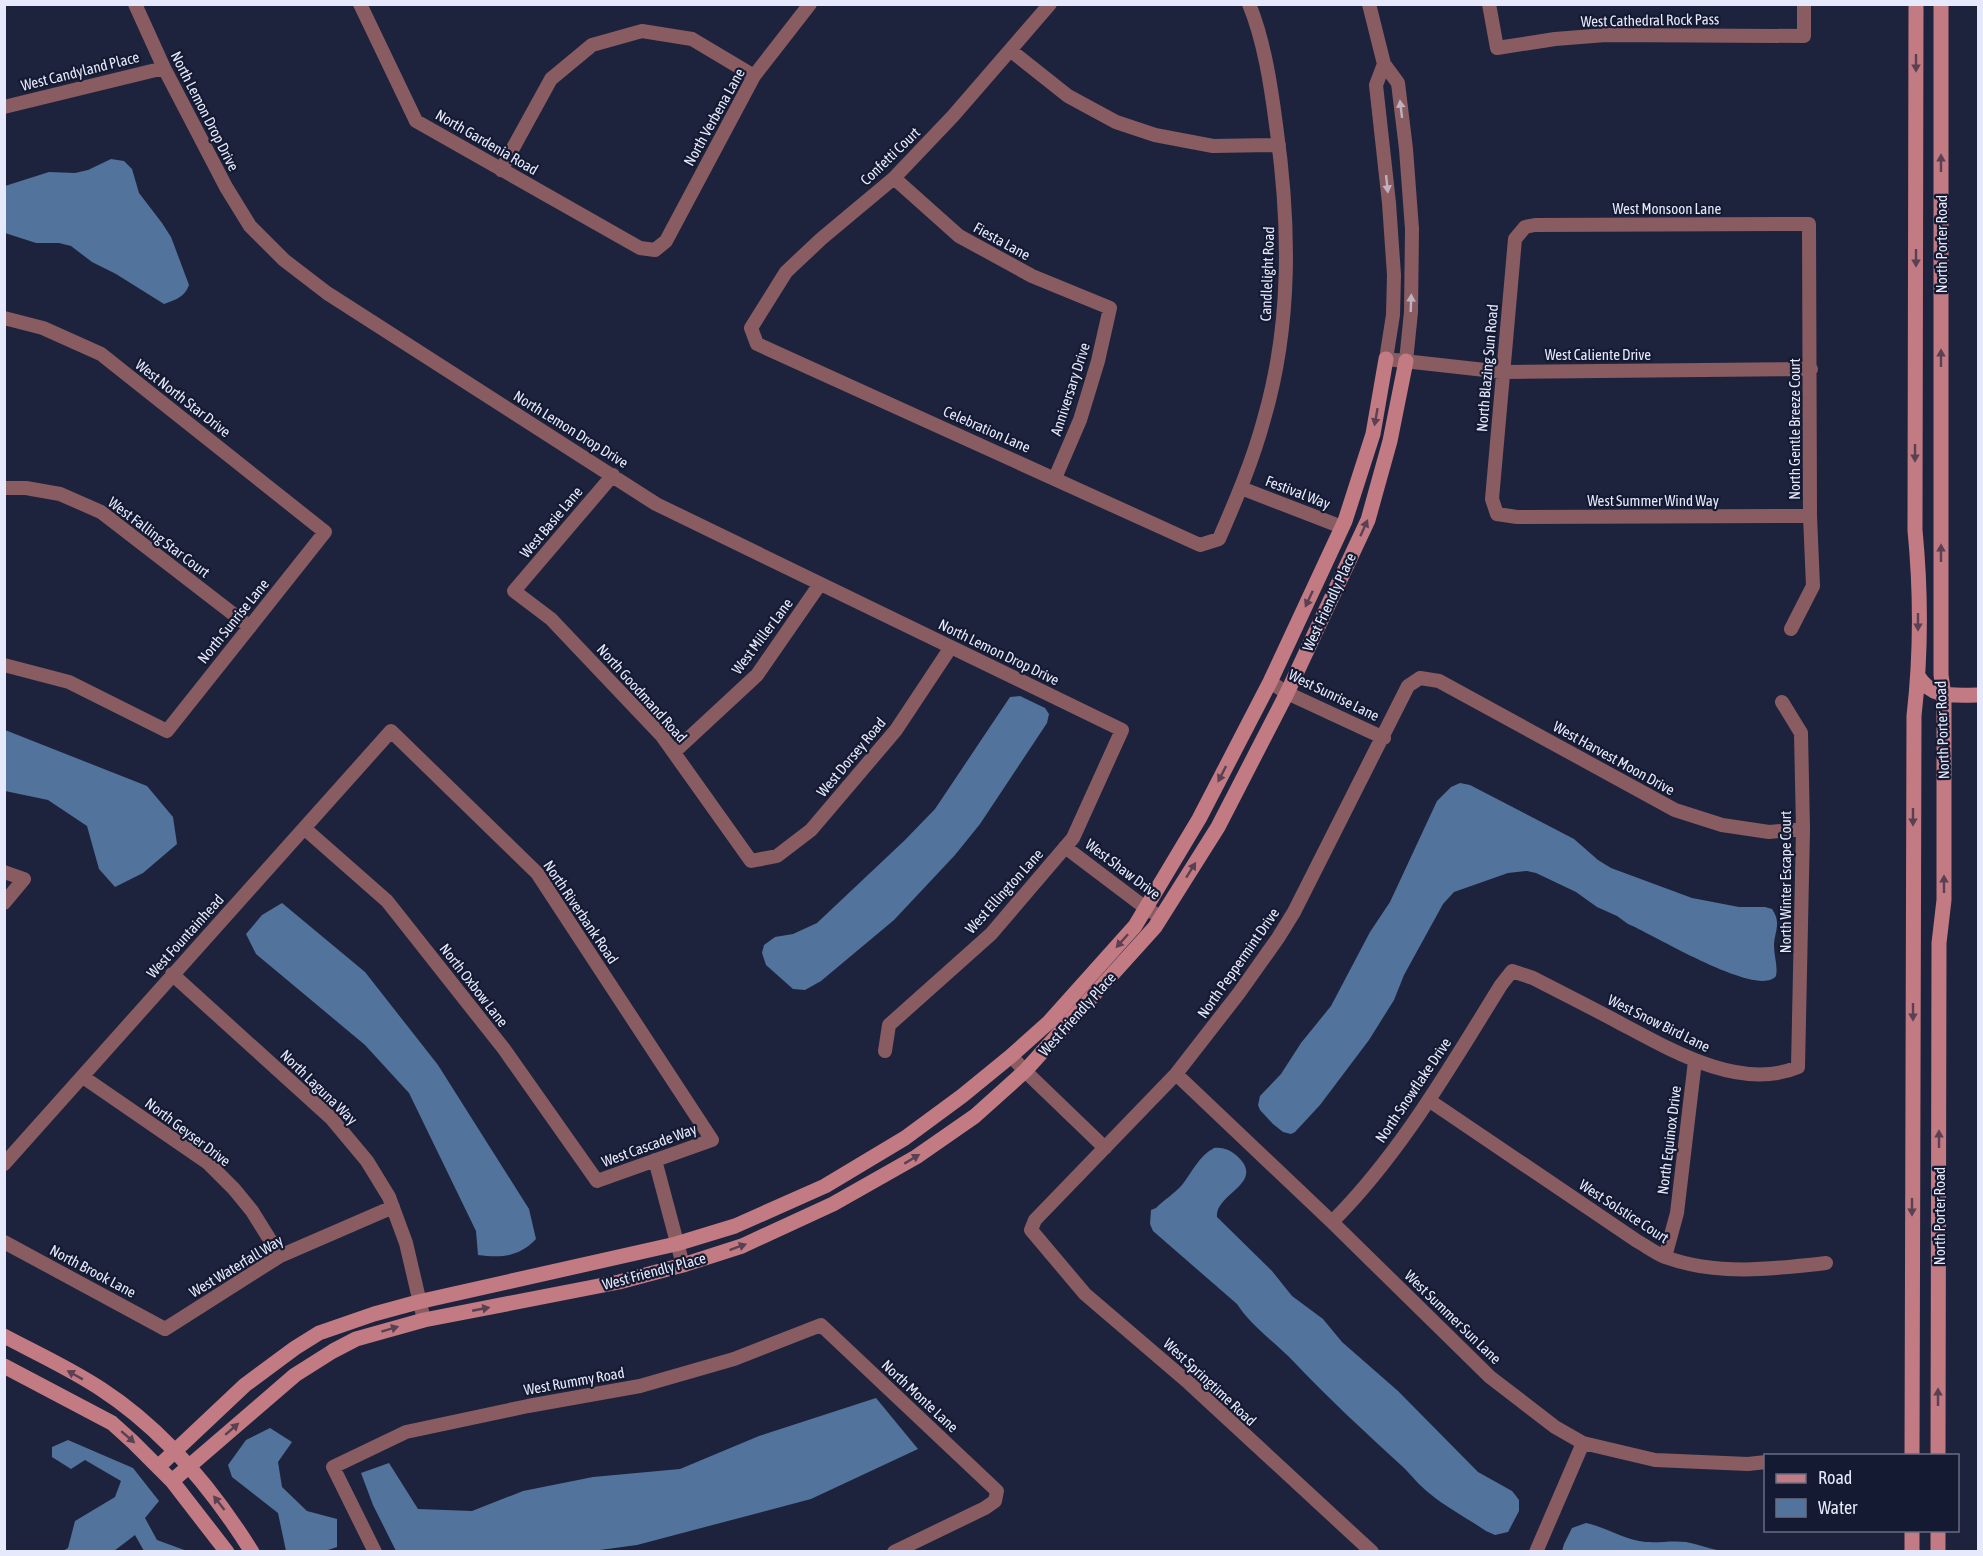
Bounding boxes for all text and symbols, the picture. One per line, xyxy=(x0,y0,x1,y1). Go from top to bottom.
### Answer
street label: West Cathedral Rock Pass xyxy=(1581,10,1719,30)
street label: West Candyland Place xyxy=(19,48,141,94)
street label: North Lemon Drop Drive xyxy=(168,48,243,174)
one-way arrow xyxy=(1911,53,1921,72)
street label: North Verbena Lane xyxy=(680,65,748,169)
one-way arrow xyxy=(1396,99,1405,118)
street label: North Gardenia Road xyxy=(433,106,541,178)
street label: Confetti Court xyxy=(857,124,923,188)
one-way arrow xyxy=(1936,153,1946,172)
one-way arrow xyxy=(1382,174,1392,193)
street label: North Porter Road xyxy=(1933,195,1950,293)
street label: West Monsoon Lane xyxy=(1613,200,1722,217)
street label: Fiesta Lane xyxy=(971,219,1033,264)
street label: Candlelight Road xyxy=(1257,226,1277,322)
one-way arrow xyxy=(1911,248,1921,267)
one-way arrow xyxy=(1406,294,1415,313)
street label: North Blazing Sun Road xyxy=(1473,303,1501,433)
street label: Anniversary Drive xyxy=(1047,340,1093,438)
street label: West Caliente Drive xyxy=(1545,346,1651,363)
one-way arrow xyxy=(1936,348,1946,367)
street label: West North Star Drive xyxy=(132,356,234,440)
street label: North Gentle Breeze Court xyxy=(1786,358,1803,500)
street label: North Lemon Drop Drive xyxy=(511,387,632,471)
street label: Celebration Lane xyxy=(941,402,1033,456)
one-way arrow xyxy=(1371,408,1380,427)
one-way arrow xyxy=(1910,443,1920,462)
street label: Festival Way xyxy=(1263,472,1333,512)
street label: West Basie Lane xyxy=(516,483,586,561)
street label: West Summer Wind Way xyxy=(1587,492,1719,509)
street label: West Falling Star Court xyxy=(105,493,213,581)
one-way arrow xyxy=(1360,519,1369,536)
one-way arrow xyxy=(1936,543,1946,562)
street label: West Friendly Place xyxy=(1299,550,1359,654)
street label: North Sunrise Lane xyxy=(194,575,272,667)
one-way arrow xyxy=(1304,591,1313,608)
street label: West Miller Lane xyxy=(728,595,796,677)
one-way arrow xyxy=(1913,612,1923,631)
street label: North Lemon Drop Drive xyxy=(936,615,1062,689)
street label: North Goodmand Road xyxy=(594,641,690,745)
street label: West Sunrise Lane xyxy=(1286,666,1382,724)
street label: North Porter Road xyxy=(1932,681,1952,779)
street label: West Dorsey Road xyxy=(813,714,889,800)
street label: West Harvest Moon Drive xyxy=(1550,718,1678,799)
one-way arrow xyxy=(1217,766,1227,783)
one-way arrow xyxy=(1908,807,1918,826)
street label: North Winter Escape Court xyxy=(1777,811,1794,953)
street label: West Shaw Drive xyxy=(1082,835,1164,903)
street label: West Ellington Lane xyxy=(962,845,1047,937)
street label: North Riverbank Road xyxy=(540,857,622,967)
one-way arrow xyxy=(1186,862,1197,878)
one-way arrow xyxy=(1939,875,1949,894)
street label: West Fountainhead xyxy=(143,891,227,981)
street label: North Peppermint Drive xyxy=(1194,905,1282,1021)
one-way arrow xyxy=(1115,933,1129,948)
street label: North Oxbow Lane xyxy=(436,940,512,1030)
street label: West Friendly Place xyxy=(1035,969,1119,1059)
street label: West Snow Bird Lane xyxy=(1605,991,1713,1055)
one-way arrow xyxy=(1908,1002,1918,1021)
street label: North Snowflake Drive xyxy=(1372,1034,1454,1146)
street label: North Laguna Way xyxy=(277,1046,361,1128)
street label: North Equinox Drive xyxy=(1654,1084,1684,1195)
street label: North Geyser Drive xyxy=(142,1094,234,1170)
street label: West Cascade Way xyxy=(599,1120,699,1170)
one-way arrow xyxy=(1934,1130,1944,1149)
one-way arrow xyxy=(904,1154,920,1165)
street label: North Porter Road xyxy=(1931,1167,1948,1265)
street label: West Solstice Court xyxy=(1576,1176,1672,1246)
one-way arrow xyxy=(1907,1197,1917,1216)
street label: West Waterfall Way xyxy=(186,1231,286,1301)
street label: North Brook Lane xyxy=(47,1241,139,1301)
one-way arrow xyxy=(730,1241,748,1251)
street label: West Friendly Place xyxy=(600,1249,708,1293)
street label: West Summer Sun Lane xyxy=(1401,1267,1505,1367)
one-way arrow xyxy=(472,1304,491,1313)
one-way arrow xyxy=(381,1324,399,1333)
street label: West Springtime Road xyxy=(1160,1335,1260,1429)
street label: North Monte Lane xyxy=(878,1356,962,1436)
street label: West Rummy Road xyxy=(522,1364,626,1398)
one-way arrow xyxy=(66,1370,83,1380)
one-way arrow xyxy=(1933,1388,1943,1407)
one-way arrow xyxy=(224,1423,239,1436)
one-way arrow xyxy=(120,1430,135,1444)
legend xyxy=(1764,1454,1959,1532)
text: Road xyxy=(1818,1467,1852,1488)
one-way arrow xyxy=(213,1495,226,1511)
text: Water xyxy=(1818,1497,1858,1518)

